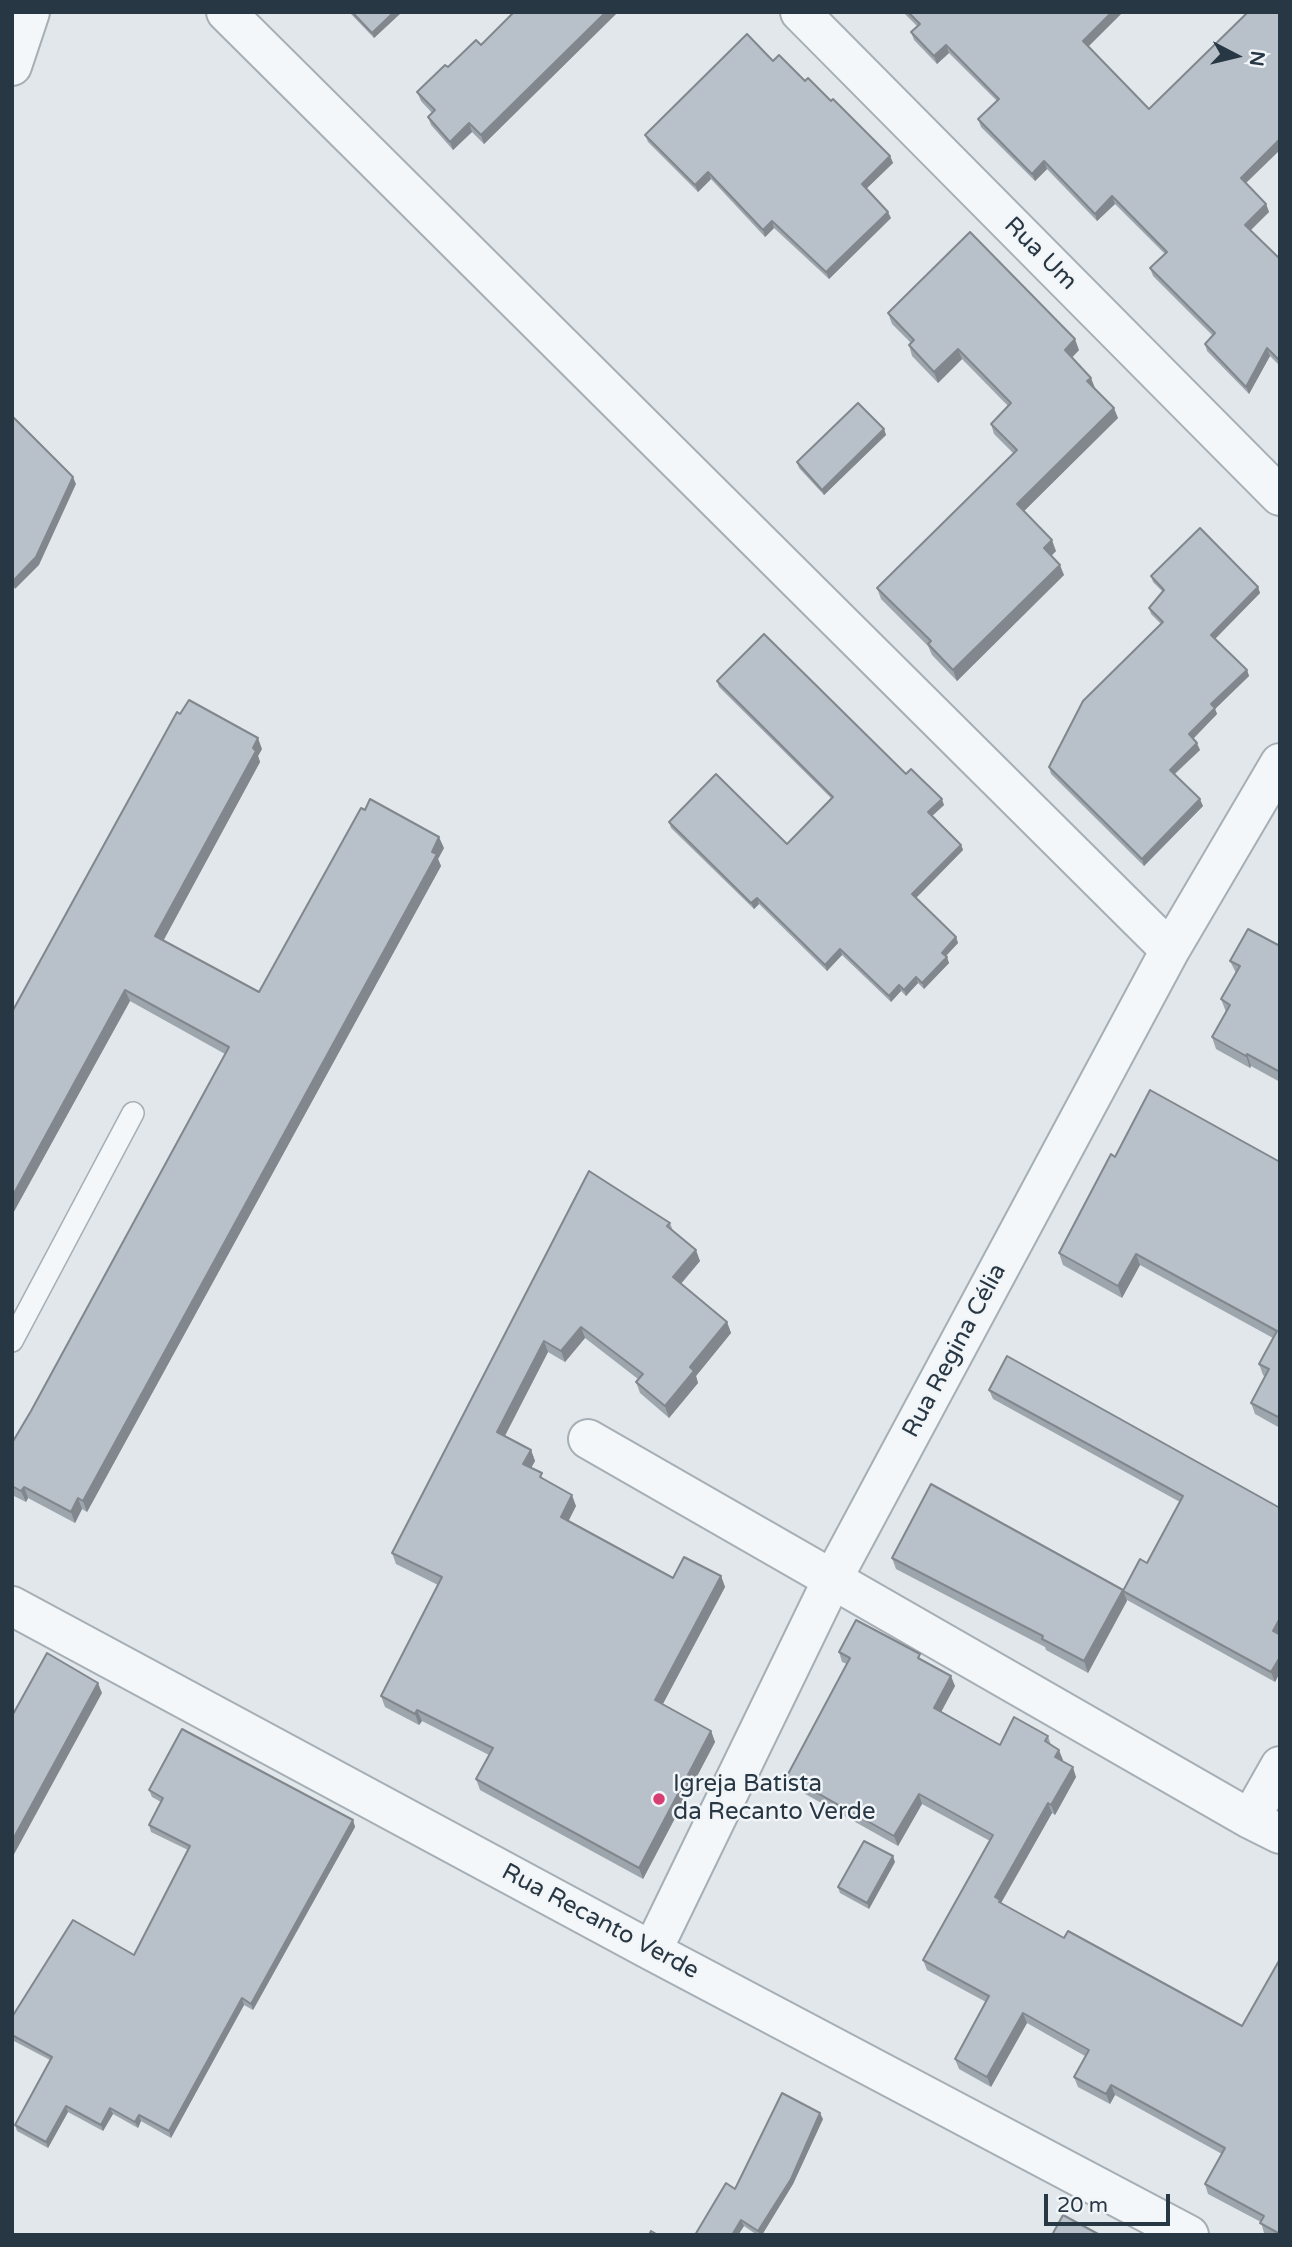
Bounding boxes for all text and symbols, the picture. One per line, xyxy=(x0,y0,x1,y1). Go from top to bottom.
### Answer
north arrow xyxy=(1201,21,1271,91)
text: N xyxy=(1245,50,1269,67)
street label: Rua Um xyxy=(998,212,1082,296)
street label: Rua Regina Célia xyxy=(897,1259,1013,1443)
place label: Igreja Batista da Recanto Verde xyxy=(673,1771,875,1827)
marker: Igreja Batista da Recanto Verde xyxy=(651,1791,667,1807)
street label: Rua Recanto Verde xyxy=(497,1858,703,1986)
scale bar xyxy=(1047,2180,1173,2224)
text: 20 m xyxy=(1057,2193,1108,2218)

